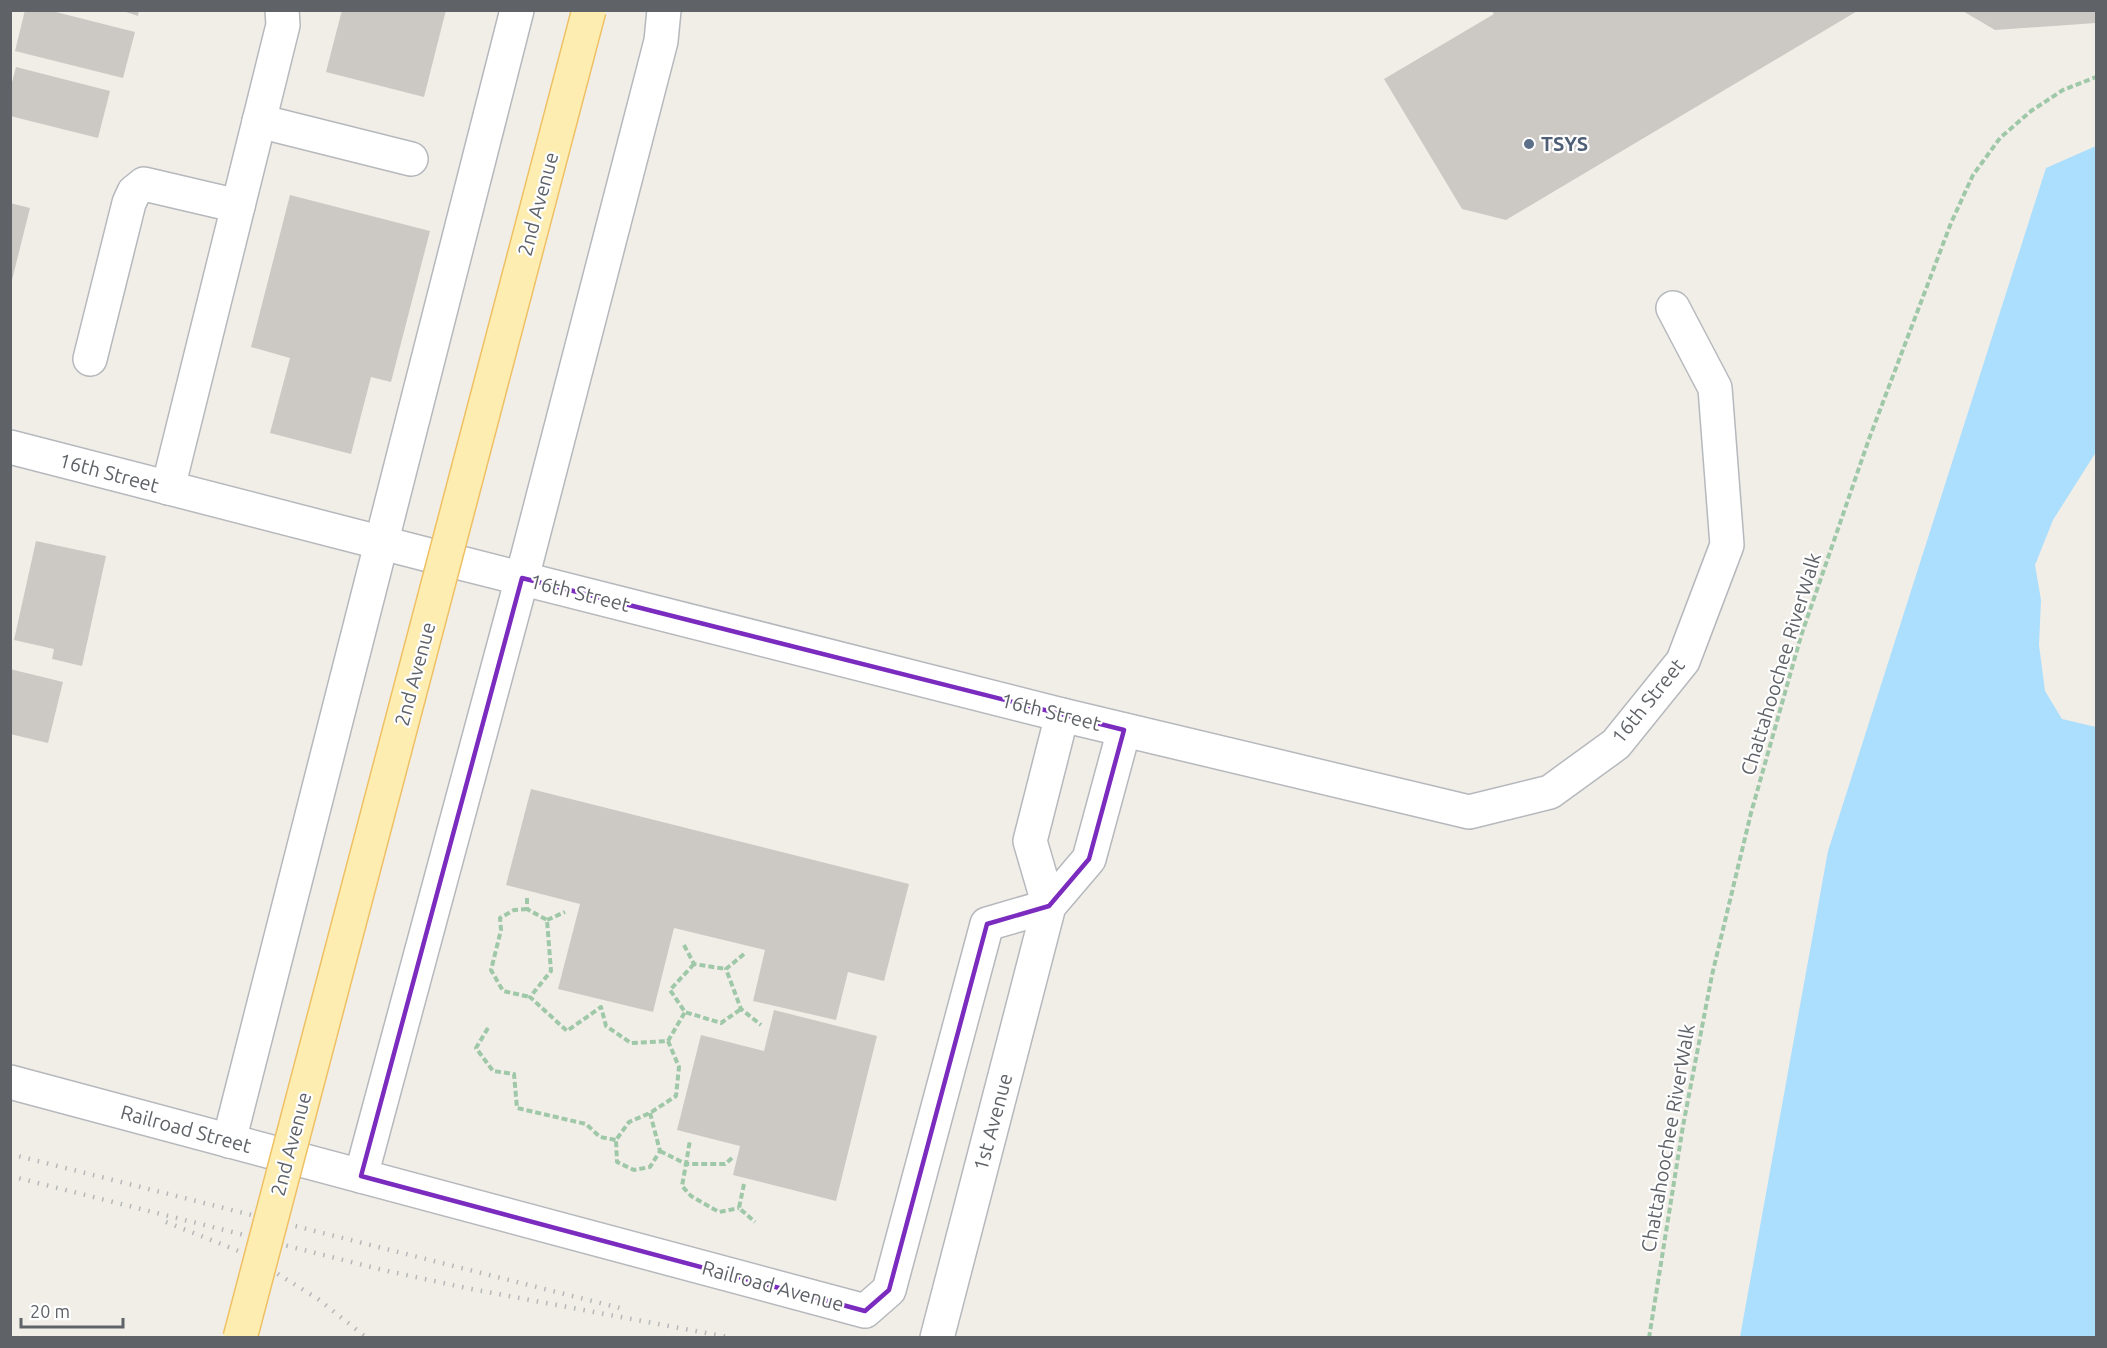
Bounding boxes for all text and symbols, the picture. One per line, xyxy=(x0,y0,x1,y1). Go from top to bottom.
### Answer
place label: TSYS xyxy=(1541,132,1588,155)
marker: TSYS xyxy=(1522,137,1536,151)
street label: 2nd Avenue xyxy=(513,150,562,258)
street label: 16th Street xyxy=(57,448,162,497)
street label: Chattahoochee RiverWalk xyxy=(1736,550,1825,778)
street label: 16th Street xyxy=(528,569,633,616)
street label: 2nd Avenue xyxy=(390,620,439,728)
street label: 16th Street xyxy=(1606,654,1689,748)
street label: 16th Street xyxy=(999,688,1104,735)
street label: Chattahoochee RiverWalk xyxy=(1636,1022,1699,1254)
street label: 1st Avenue xyxy=(968,1071,1017,1173)
street label: 2nd Avenue xyxy=(266,1090,315,1198)
street label: Railroad Street xyxy=(118,1100,254,1157)
street label: Railroad Avenue xyxy=(700,1256,847,1316)
scale bar xyxy=(21,1291,123,1329)
text: 20 m xyxy=(30,1301,70,1321)

